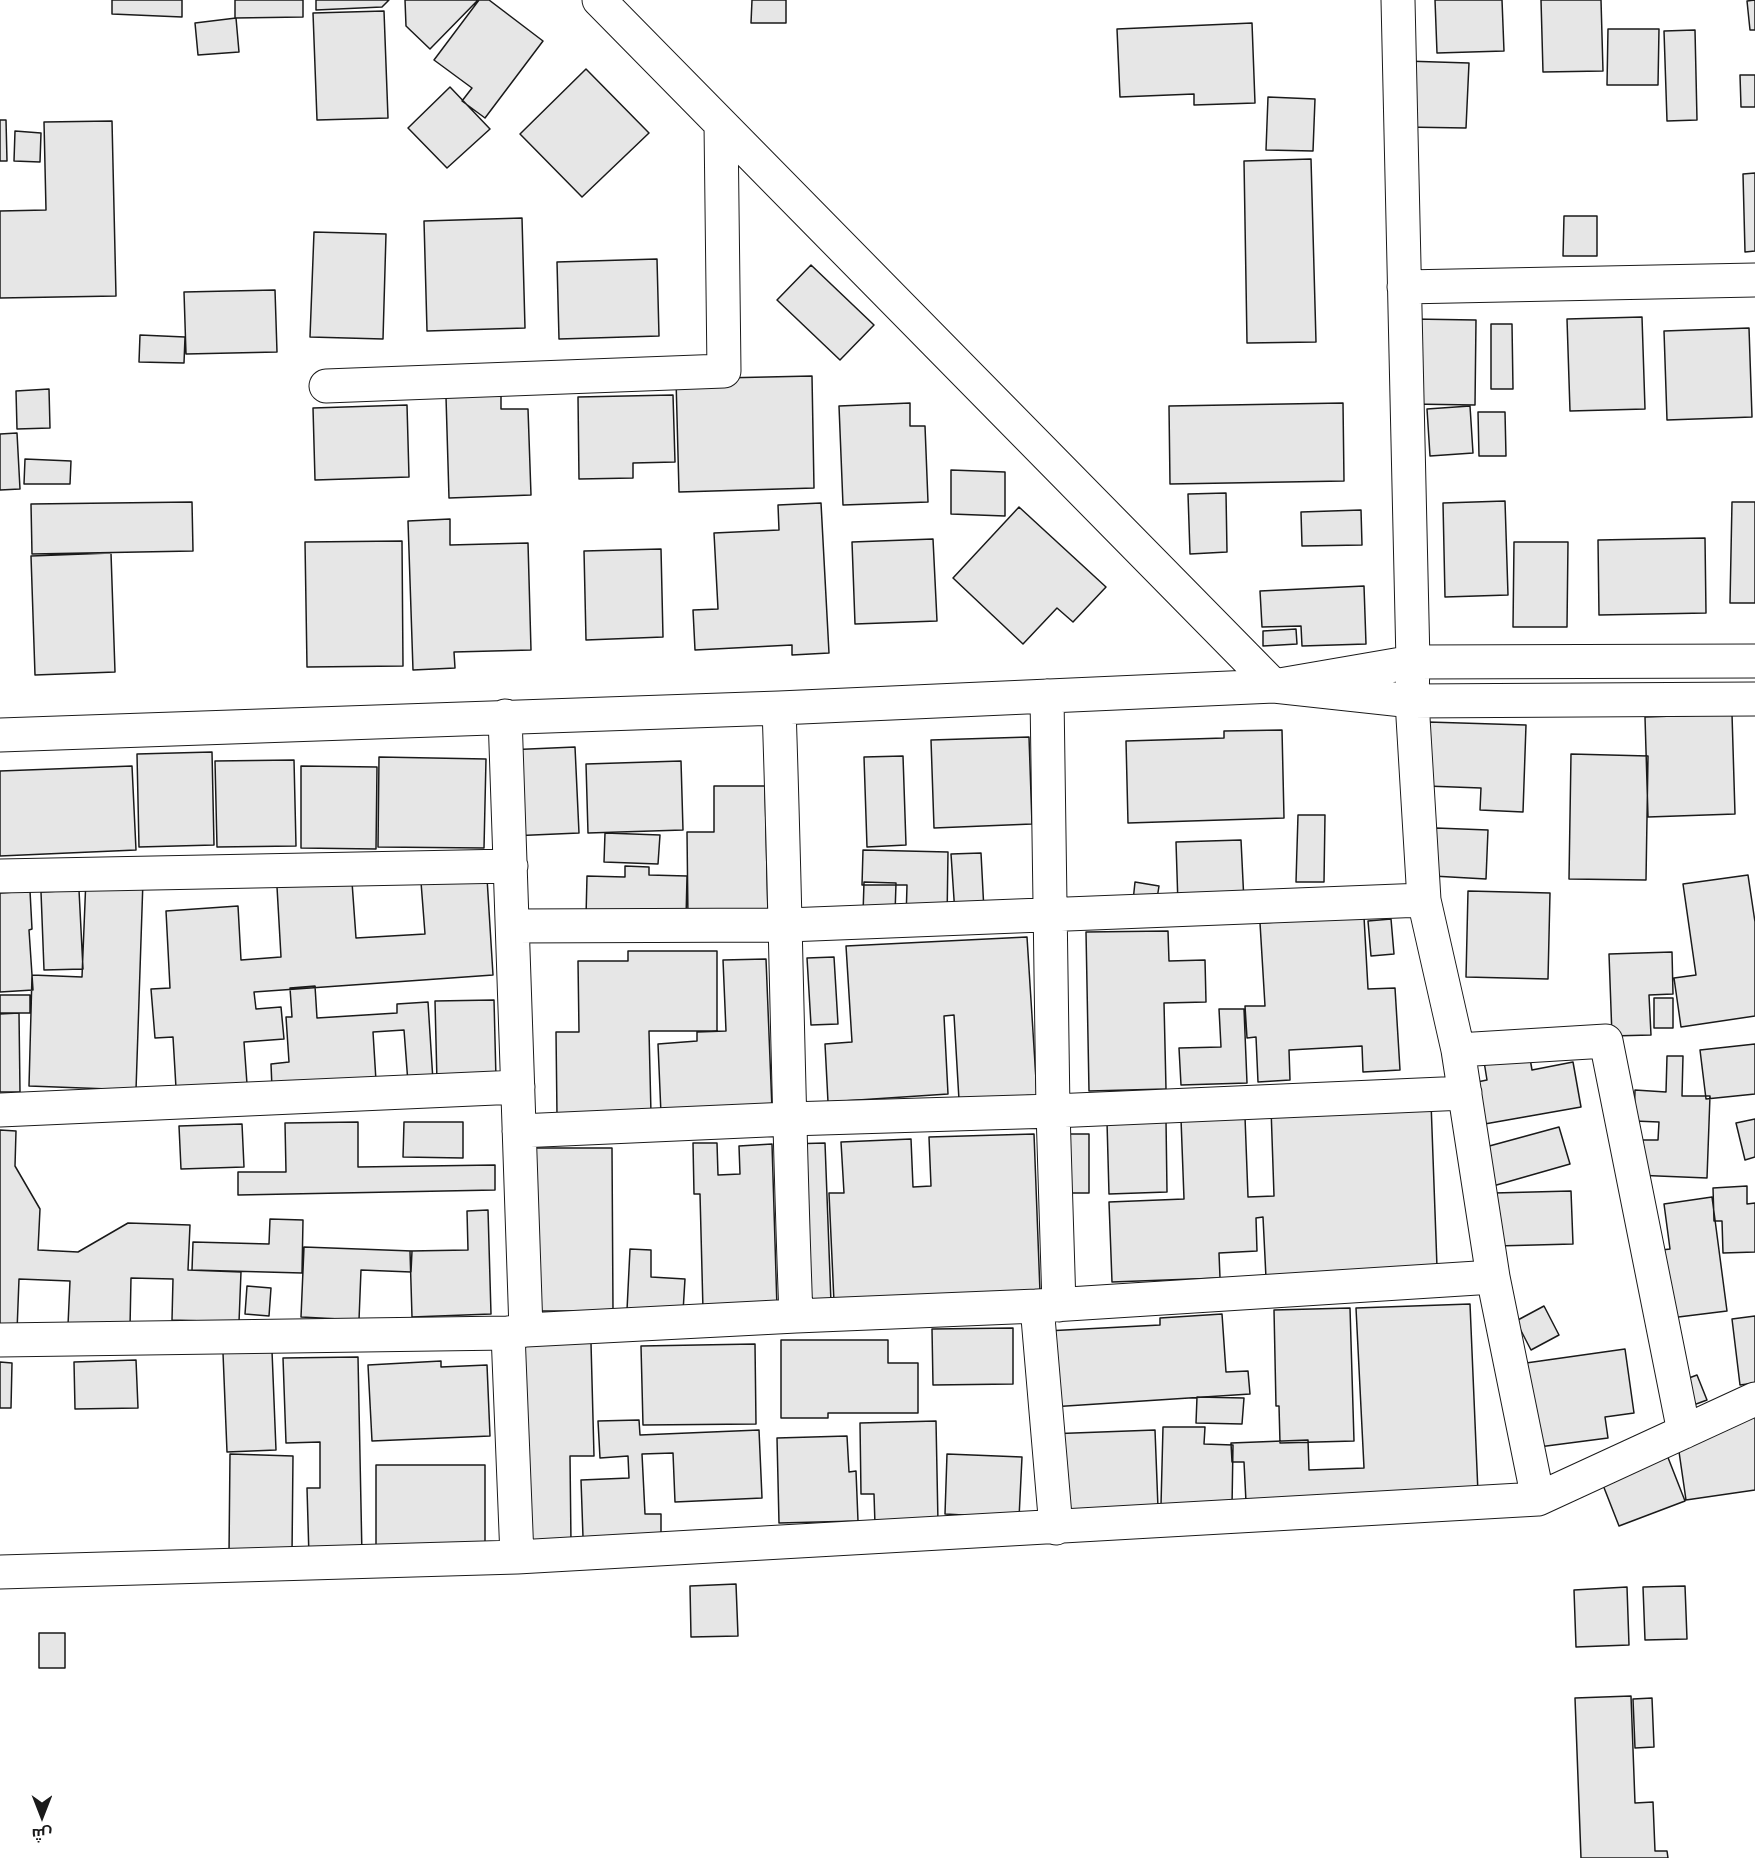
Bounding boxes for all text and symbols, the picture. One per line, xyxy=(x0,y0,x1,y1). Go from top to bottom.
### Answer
north arrow xyxy=(12,1786,72,1846)
text: ش xyxy=(32,1825,52,1844)

